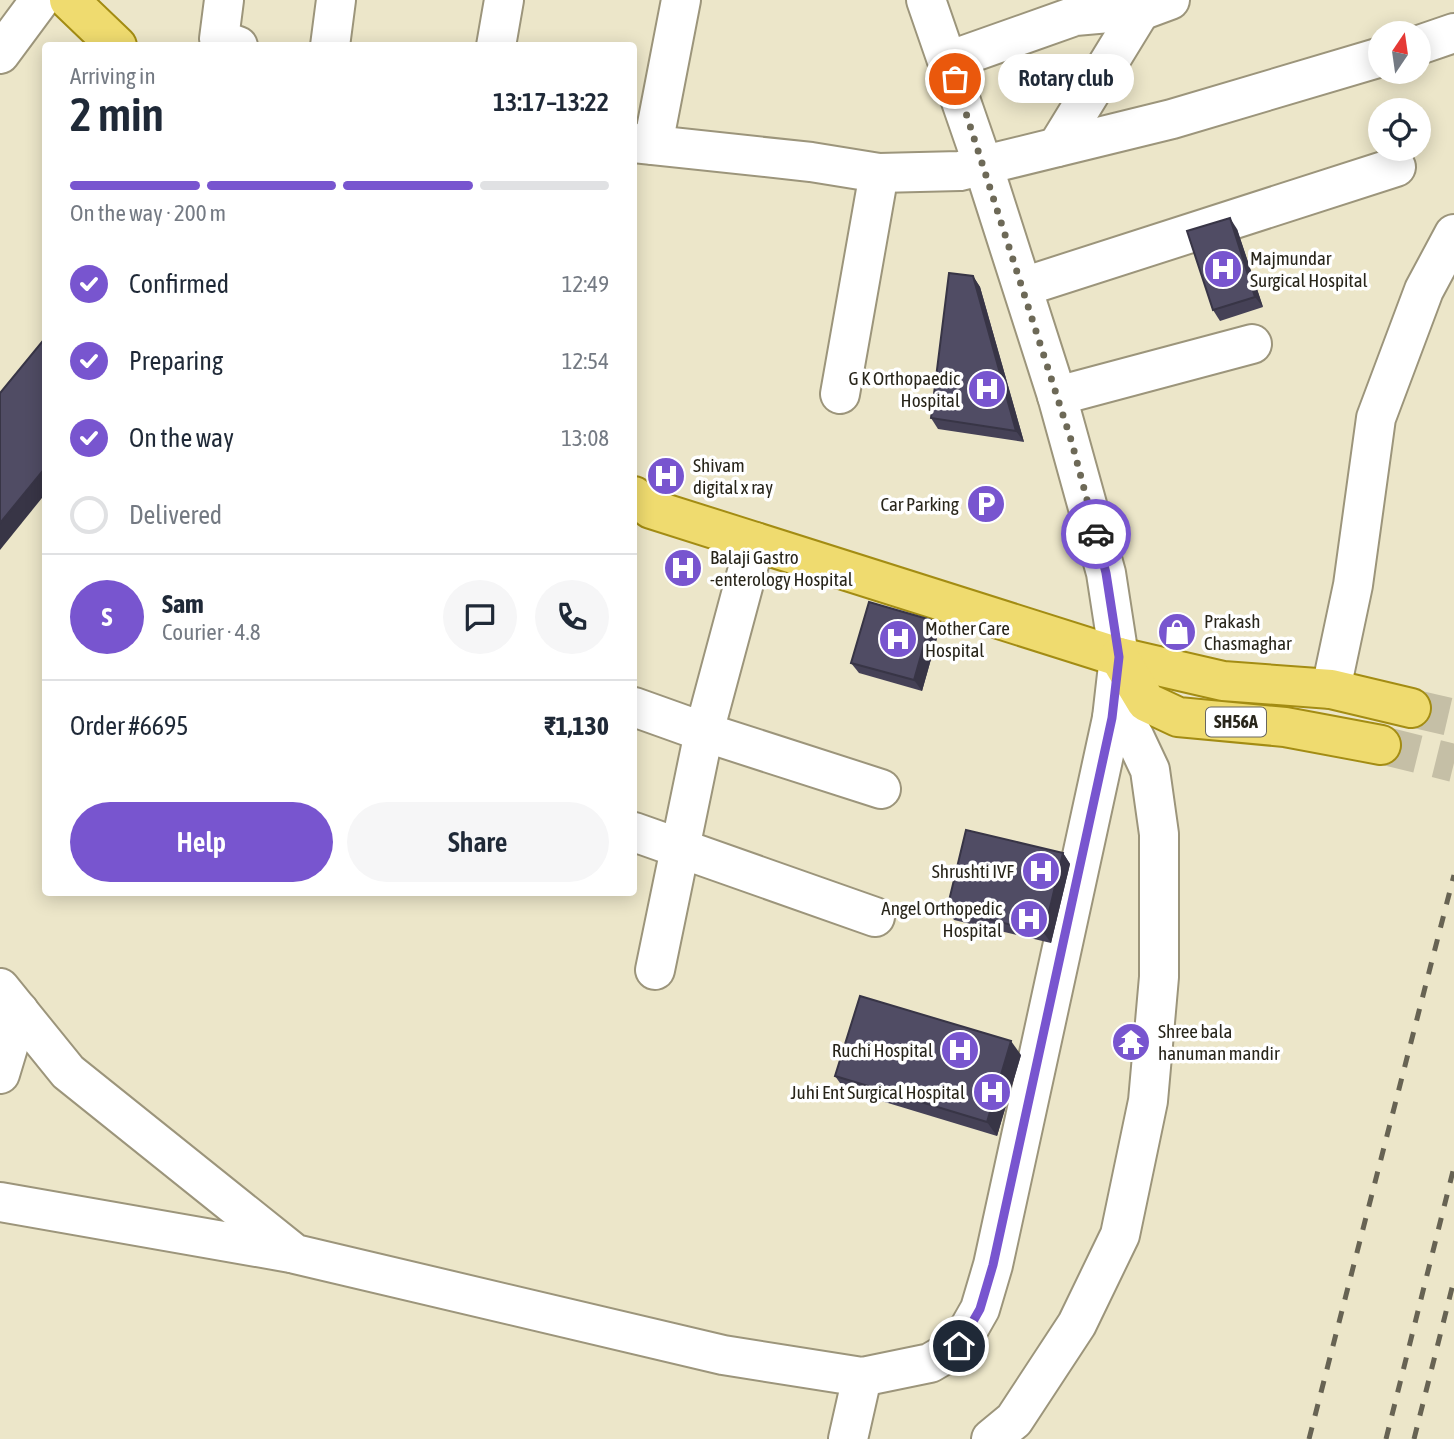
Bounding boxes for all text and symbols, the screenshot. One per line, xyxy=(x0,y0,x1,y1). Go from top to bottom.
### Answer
north arrow xyxy=(1368,21,1432,84)
map controls xyxy=(1368,21,1431,161)
pin xyxy=(925,49,985,109)
callout: Rotary club xyxy=(997,55,1134,104)
icon: bag xyxy=(936,60,974,98)
text: Arriving in xyxy=(70,63,156,89)
text: Rotary club xyxy=(1018,65,1114,91)
text: 13:17–13:22 xyxy=(493,87,609,117)
text: 2 min xyxy=(70,88,164,141)
button: locate xyxy=(1368,98,1431,161)
text: On the way · 200 m xyxy=(70,200,226,226)
place label: Majmundar Surgical Hospital xyxy=(1250,247,1368,291)
hospital icon: Majmundar Surgical Hospital xyxy=(1202,248,1244,290)
icon: check xyxy=(70,265,108,303)
text: Confirmed xyxy=(129,269,229,299)
text: 12:49 xyxy=(562,271,609,297)
icon: check xyxy=(70,342,108,380)
text: Preparing xyxy=(129,346,223,376)
text: 12:54 xyxy=(562,348,609,374)
place label: G K Orthopaedic Hospital xyxy=(849,367,961,411)
hospital icon: G K Orthopaedic Hospital xyxy=(966,368,1008,410)
icon: check xyxy=(70,419,108,457)
text: On the way xyxy=(129,423,234,453)
text: 13:08 xyxy=(561,425,609,451)
place label: Shivam digital x ray xyxy=(693,454,773,498)
hospital icon: Shivam digital x ray xyxy=(645,455,687,497)
parking icon: Car Parking xyxy=(965,483,1007,525)
place label: Car Parking xyxy=(880,493,960,515)
courier xyxy=(1061,499,1131,569)
text: Delivered xyxy=(129,500,222,530)
icon: car xyxy=(1077,515,1115,553)
place label: Balaji Gastro -enterology Hospital xyxy=(710,546,853,590)
hospital icon: Balaji Gastro -enterology Hospital xyxy=(662,547,704,589)
button: chat xyxy=(443,580,517,654)
button: phone xyxy=(535,580,609,654)
text: Sam xyxy=(162,589,204,619)
text: S xyxy=(102,602,112,632)
place label: Prakash Chasmaghar xyxy=(1204,610,1292,654)
shop icon: Prakash Chasmaghar xyxy=(1156,611,1198,653)
place label: Mother Care Hospital xyxy=(925,617,1010,661)
hospital icon: Mother Care Hospital xyxy=(877,618,919,660)
text: Courier · 4.8 xyxy=(162,619,261,645)
road number: SH56A xyxy=(1206,708,1266,736)
text: Order #6695 xyxy=(70,711,189,741)
text: ₹1,130 xyxy=(544,711,609,741)
button: Help xyxy=(70,802,333,882)
button: Share xyxy=(347,802,609,882)
hospital icon: Shrushti IVF xyxy=(1020,850,1062,892)
place label: Shrushti IVF xyxy=(932,860,1014,882)
place label: Angel Orthopedic Hospital xyxy=(881,897,1003,941)
hospital icon: Angel Orthopedic Hospital xyxy=(1008,898,1050,940)
place label: Shree bala hanuman mandir xyxy=(1158,1020,1280,1064)
temple icon: Shree bala hanuman mandir xyxy=(1110,1021,1152,1063)
hospital icon: Ruchi Hospital xyxy=(939,1029,981,1071)
place label: Ruchi Hospital xyxy=(832,1039,933,1061)
hospital icon: Juhi Ent Surgical Hospital xyxy=(971,1071,1013,1113)
place label: Juhi Ent Surgical Hospital xyxy=(791,1081,965,1103)
pin xyxy=(929,1316,989,1376)
icon: home xyxy=(940,1327,978,1365)

